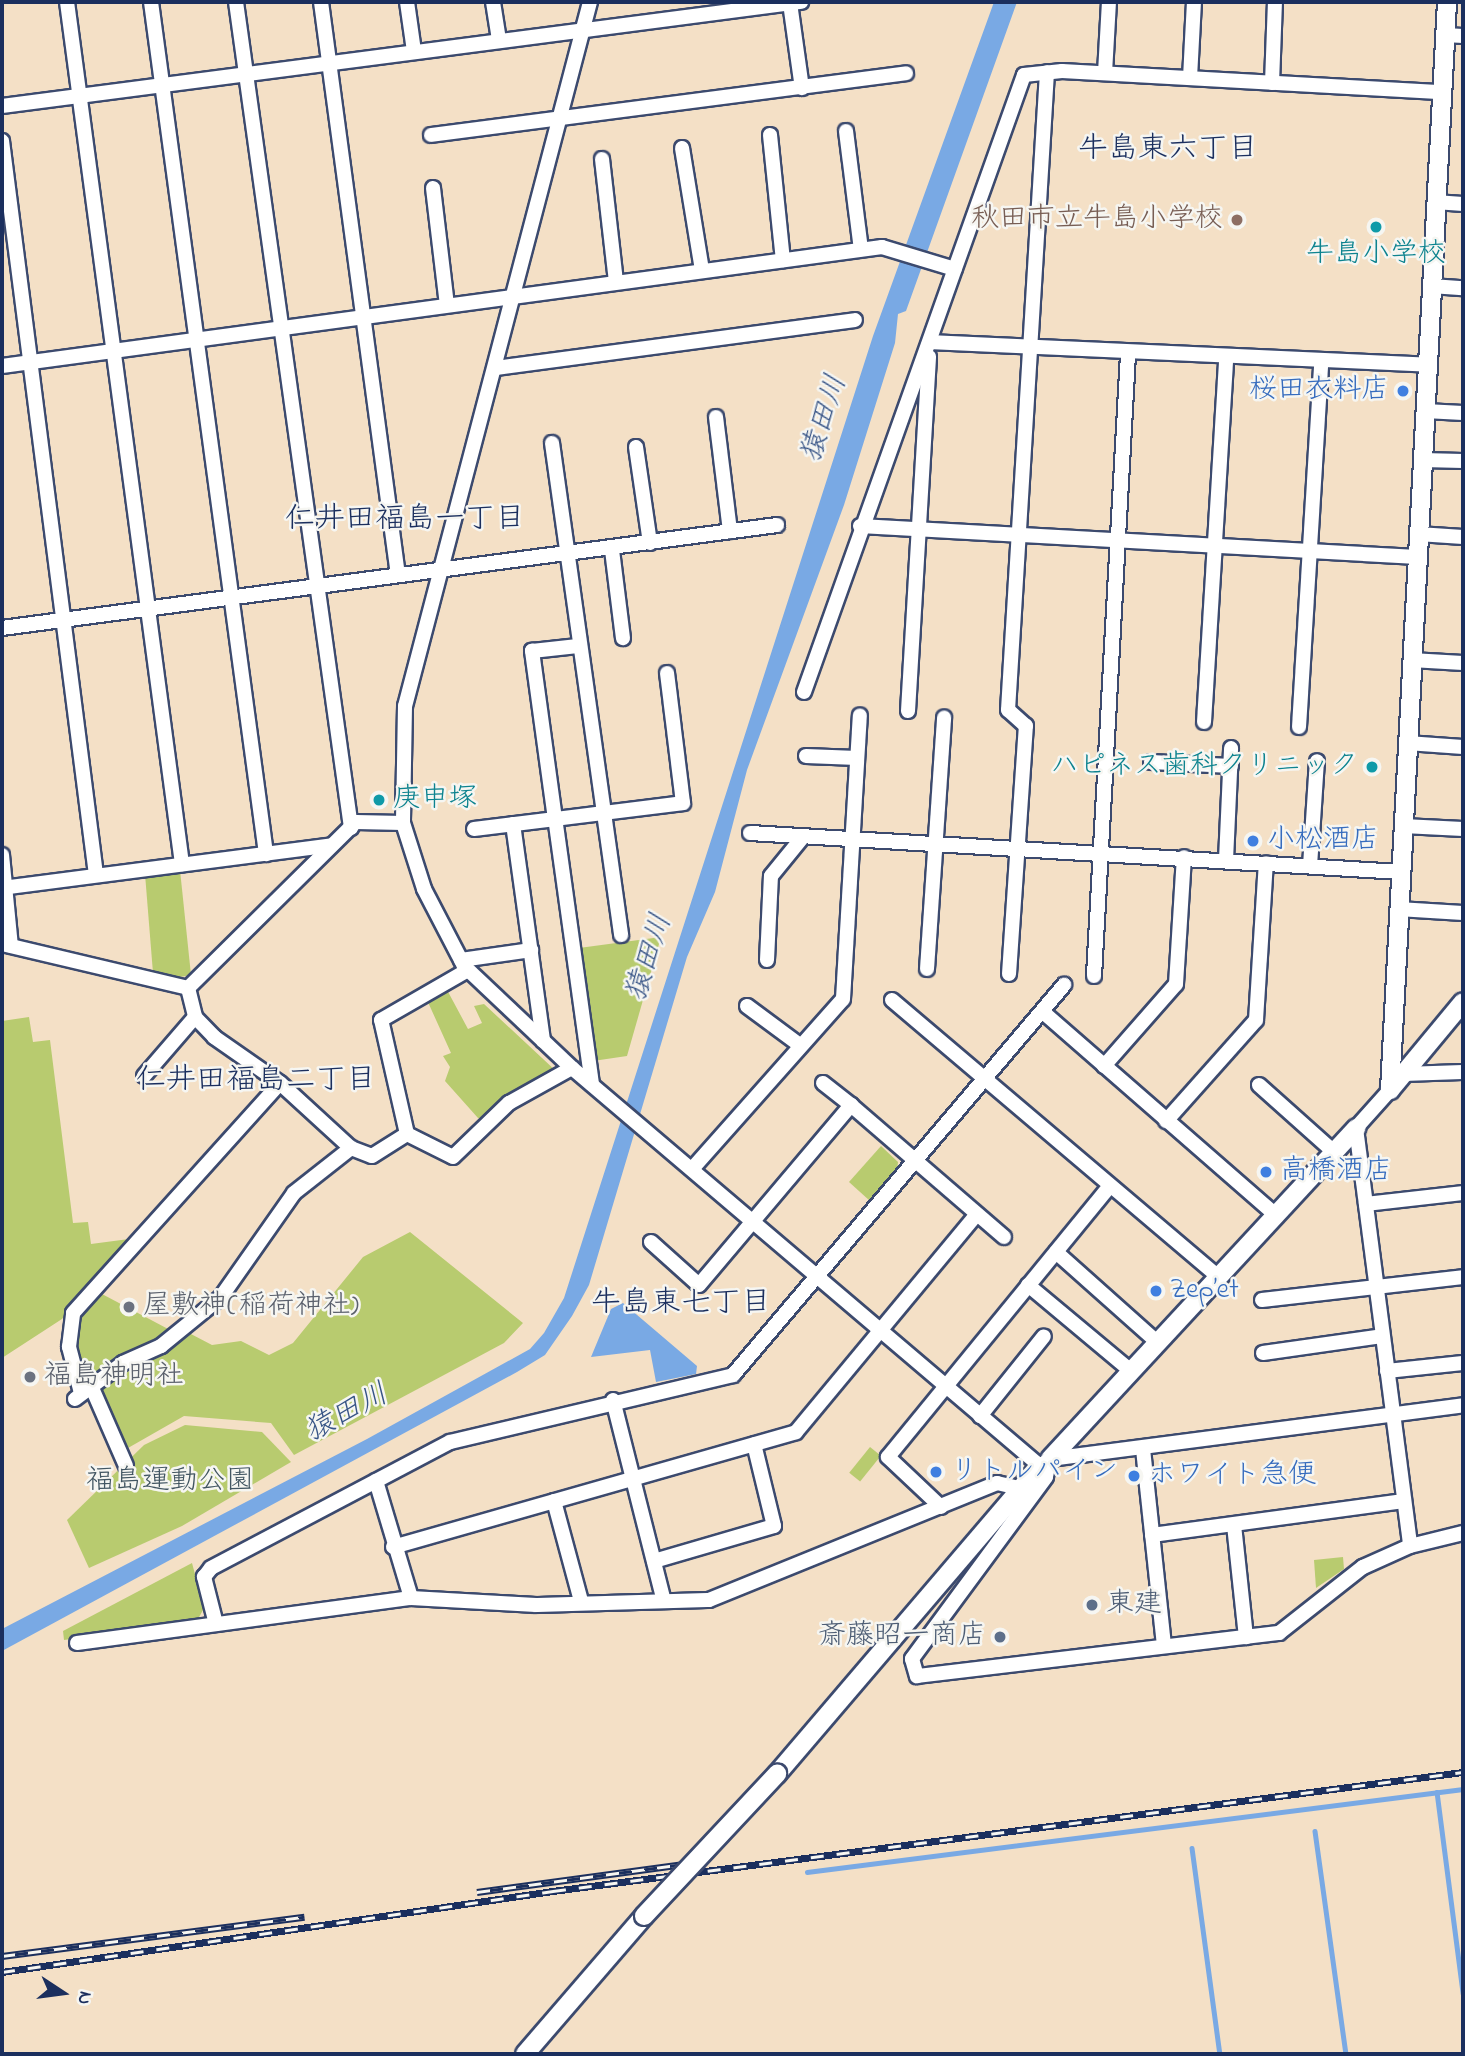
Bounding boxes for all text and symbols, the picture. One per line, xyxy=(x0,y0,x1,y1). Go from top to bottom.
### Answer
district label: 牛島東六丁目 xyxy=(1078,132,1258,168)
place label: 秋田市立牛島小学校 xyxy=(971,203,1223,237)
marker: 秋田市立牛島小学校 xyxy=(1229,212,1245,228)
marker: 牛島小学校 xyxy=(1368,219,1384,235)
place label: 牛島小学校 xyxy=(1306,238,1446,272)
water label: 猿田川 xyxy=(794,371,856,467)
place label: 桜田衣料店 xyxy=(1249,374,1389,408)
marker: 桜田衣料店 xyxy=(1395,383,1411,399)
district label: 仁井田福島一丁目 xyxy=(285,502,525,538)
place label: ハピネス歯科クリニック xyxy=(1050,750,1358,784)
marker: ハピネス歯科クリニック xyxy=(1364,759,1380,775)
place label: 庚申塚 xyxy=(393,783,477,817)
marker: 庚申塚 xyxy=(371,792,387,808)
place label: 小松酒店 xyxy=(1267,824,1379,858)
marker: 小松酒店 xyxy=(1245,833,1261,849)
water label: 猿田川 xyxy=(619,910,681,1006)
district label: 仁井田福島二丁目 xyxy=(136,1063,376,1099)
place label: 高橋酒店 xyxy=(1280,1155,1392,1189)
marker: 高橋酒店 xyxy=(1258,1164,1274,1180)
place label: Zep’et xyxy=(1170,1274,1239,1308)
marker: Zep’et xyxy=(1148,1283,1164,1299)
district label: 牛島東七丁目 xyxy=(591,1286,771,1322)
place label: 屋敷神(稲荷神社) xyxy=(143,1290,359,1324)
marker: 屋敷神(稲荷神社) xyxy=(121,1299,137,1315)
place label: 福島神明社 xyxy=(44,1360,184,1394)
marker: 福島神明社 xyxy=(22,1369,38,1385)
water label: 猿田川 xyxy=(299,1377,395,1451)
place label: リトルパイン xyxy=(950,1455,1118,1489)
place label: ホワイト急便 xyxy=(1148,1459,1316,1493)
marker: リトルパイン xyxy=(928,1464,944,1480)
park label: 福島運動公園 xyxy=(86,1465,254,1499)
marker: ホワイト急便 xyxy=(1126,1468,1142,1484)
place label: 東建 xyxy=(1106,1588,1162,1622)
marker: 東建 xyxy=(1084,1597,1100,1613)
place label: 斎藤昭一商店 xyxy=(818,1620,986,1654)
marker: 斎藤昭一商店 xyxy=(992,1629,1008,1645)
north arrow xyxy=(28,1958,98,2028)
text: N xyxy=(69,1989,99,2007)

